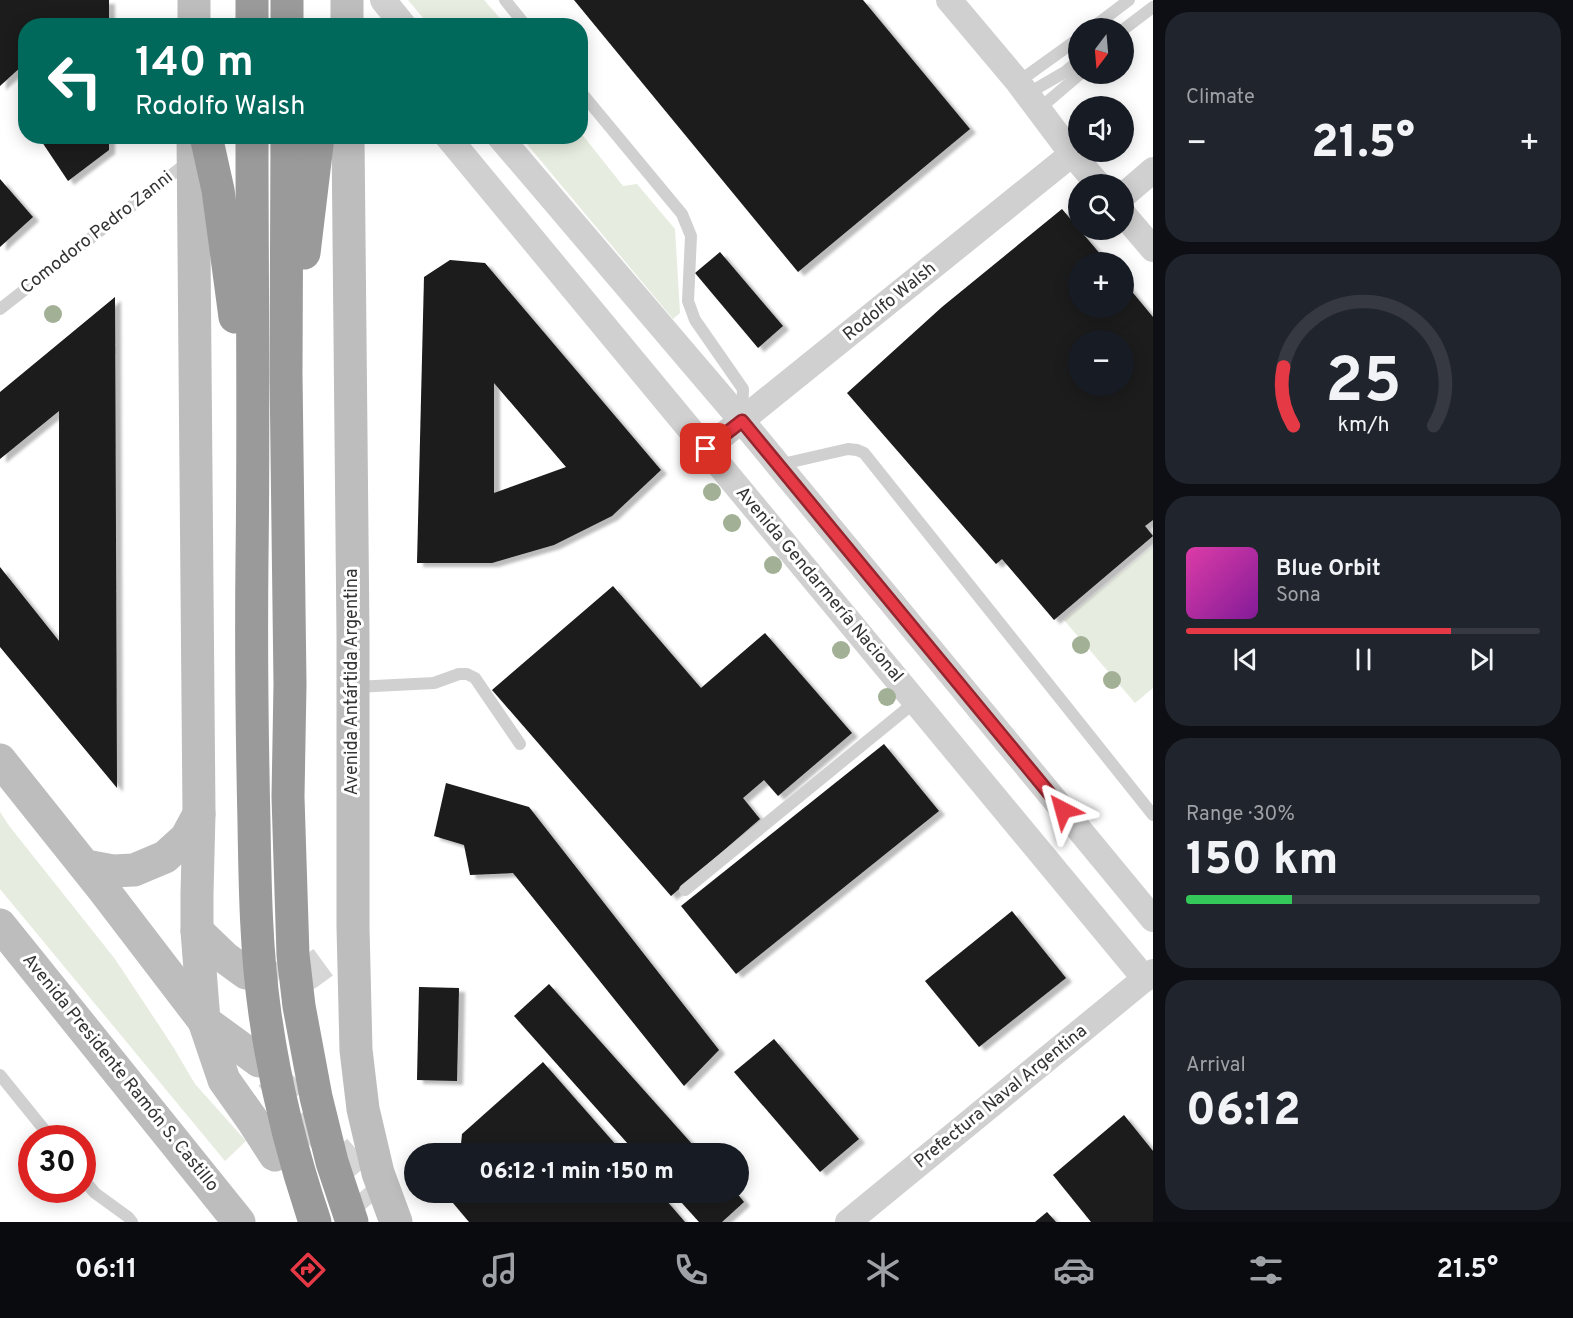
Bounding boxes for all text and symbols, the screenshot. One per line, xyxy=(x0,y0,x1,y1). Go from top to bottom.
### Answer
north arrow xyxy=(1068,18,1134,84)
map controls xyxy=(1068,18,1134,396)
text: 140 m xyxy=(135,38,254,91)
icon: left xyxy=(36,42,114,120)
text: Climate xyxy=(1186,85,1255,111)
text: Rodolfo Walsh xyxy=(135,90,305,124)
button: sound xyxy=(1068,96,1134,162)
text: 21.5° xyxy=(1311,116,1415,173)
text: − xyxy=(1186,124,1207,166)
text: + xyxy=(1519,124,1540,166)
street label: Comodoro Pedro Zanni xyxy=(16,166,178,300)
button: search xyxy=(1068,174,1134,240)
button: + xyxy=(1068,252,1134,318)
street label: Rodolfo Walsh xyxy=(839,257,941,347)
button: − xyxy=(1068,330,1134,396)
text: 25 xyxy=(1325,345,1401,424)
text: km/h xyxy=(1337,412,1389,439)
pin xyxy=(680,423,731,474)
icon: arrive xyxy=(689,432,722,465)
street label: Avenida Gendarmería Nacional xyxy=(730,482,908,688)
text: Blue Orbit xyxy=(1276,556,1381,583)
street label: Avenida Antártida Argentina xyxy=(341,568,364,796)
text: Sona xyxy=(1276,583,1321,609)
icon: previous xyxy=(1229,643,1262,676)
icon: pause xyxy=(1347,643,1380,676)
icon: next xyxy=(1465,643,1498,676)
position arrow xyxy=(1031,778,1095,842)
text: Range · 30% xyxy=(1186,802,1295,828)
text: 150 km xyxy=(1186,833,1338,890)
street label: Avenida Presidente Ramón S. Castillo xyxy=(17,949,223,1197)
street label: Prefectura Naval Argentina xyxy=(910,1020,1092,1174)
text: Arrival xyxy=(1186,1053,1246,1079)
text: 06:12 xyxy=(1186,1084,1301,1141)
speed limit sign: 30 xyxy=(18,1125,96,1203)
text: 06:12 · 1 min · 150 m xyxy=(479,1159,674,1186)
icon: directions xyxy=(287,1249,329,1291)
icon: music xyxy=(479,1249,521,1291)
icon: phone xyxy=(670,1249,712,1291)
icon: climate xyxy=(862,1249,904,1291)
icon: car xyxy=(1053,1249,1095,1291)
icon: filters xyxy=(1245,1249,1287,1291)
text: 06:11 xyxy=(75,1253,137,1287)
text: 21.5° xyxy=(1436,1253,1498,1287)

